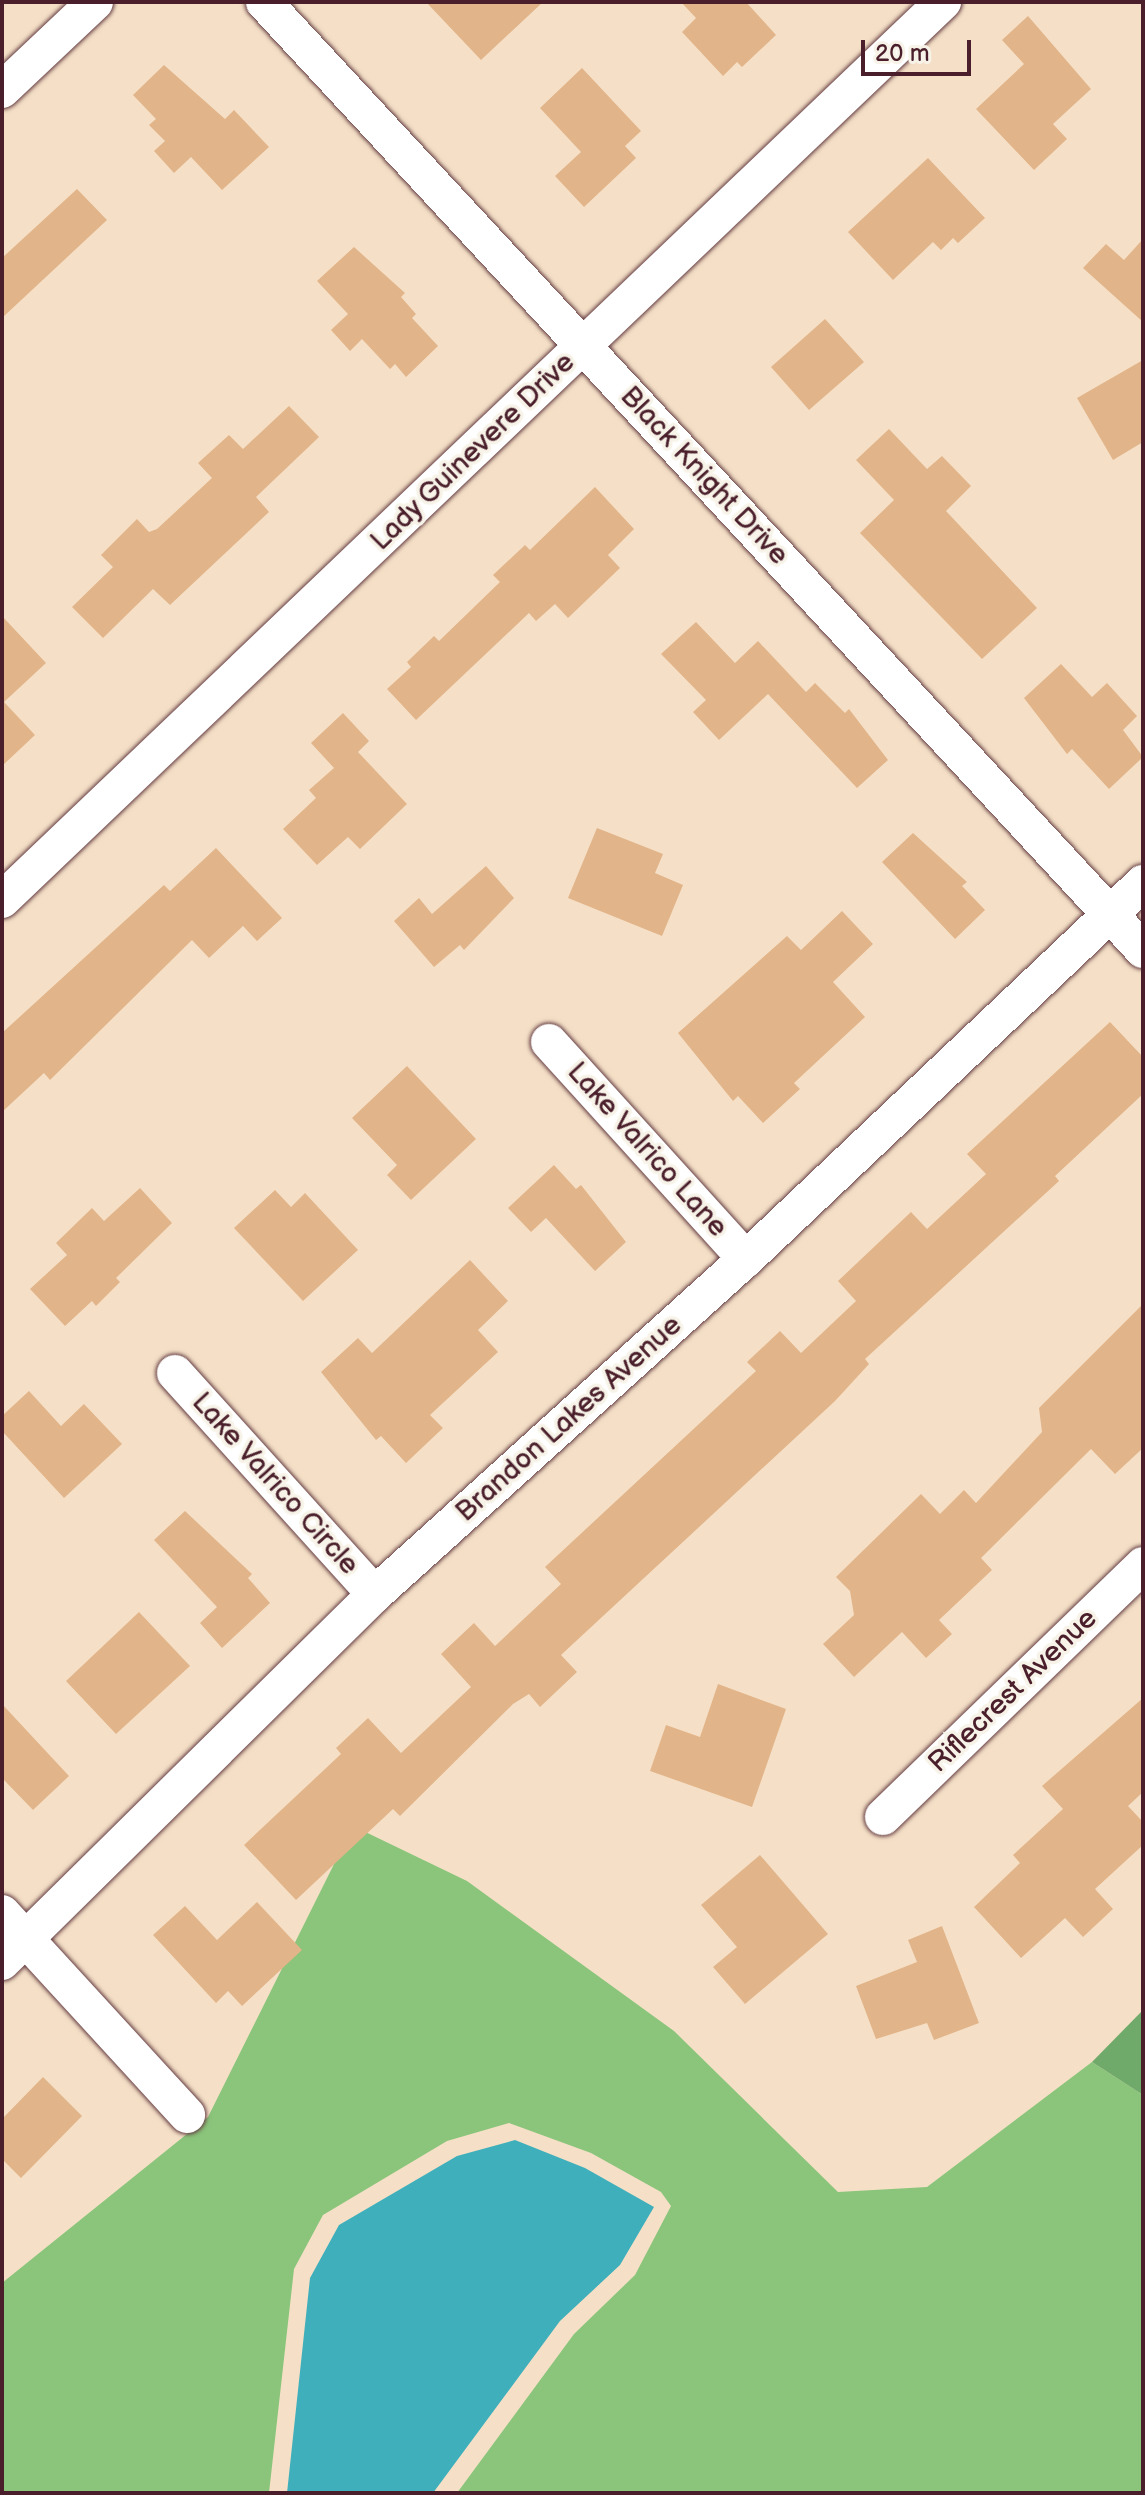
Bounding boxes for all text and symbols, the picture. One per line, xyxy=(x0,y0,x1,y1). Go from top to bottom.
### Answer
scale bar xyxy=(865,24,975,74)
text: 20 m xyxy=(875,39,930,68)
street label: Lady Guinevere Drive xyxy=(363,345,583,559)
street label: Black Knight Drive xyxy=(613,380,795,572)
street label: Lake Valrico Lane xyxy=(559,1055,735,1245)
street label: Brandon Lakes Avenue xyxy=(449,1309,689,1529)
street label: Lake Valrico Circle xyxy=(184,1386,366,1582)
street label: Riflecrest Avenue xyxy=(922,1602,1104,1780)

